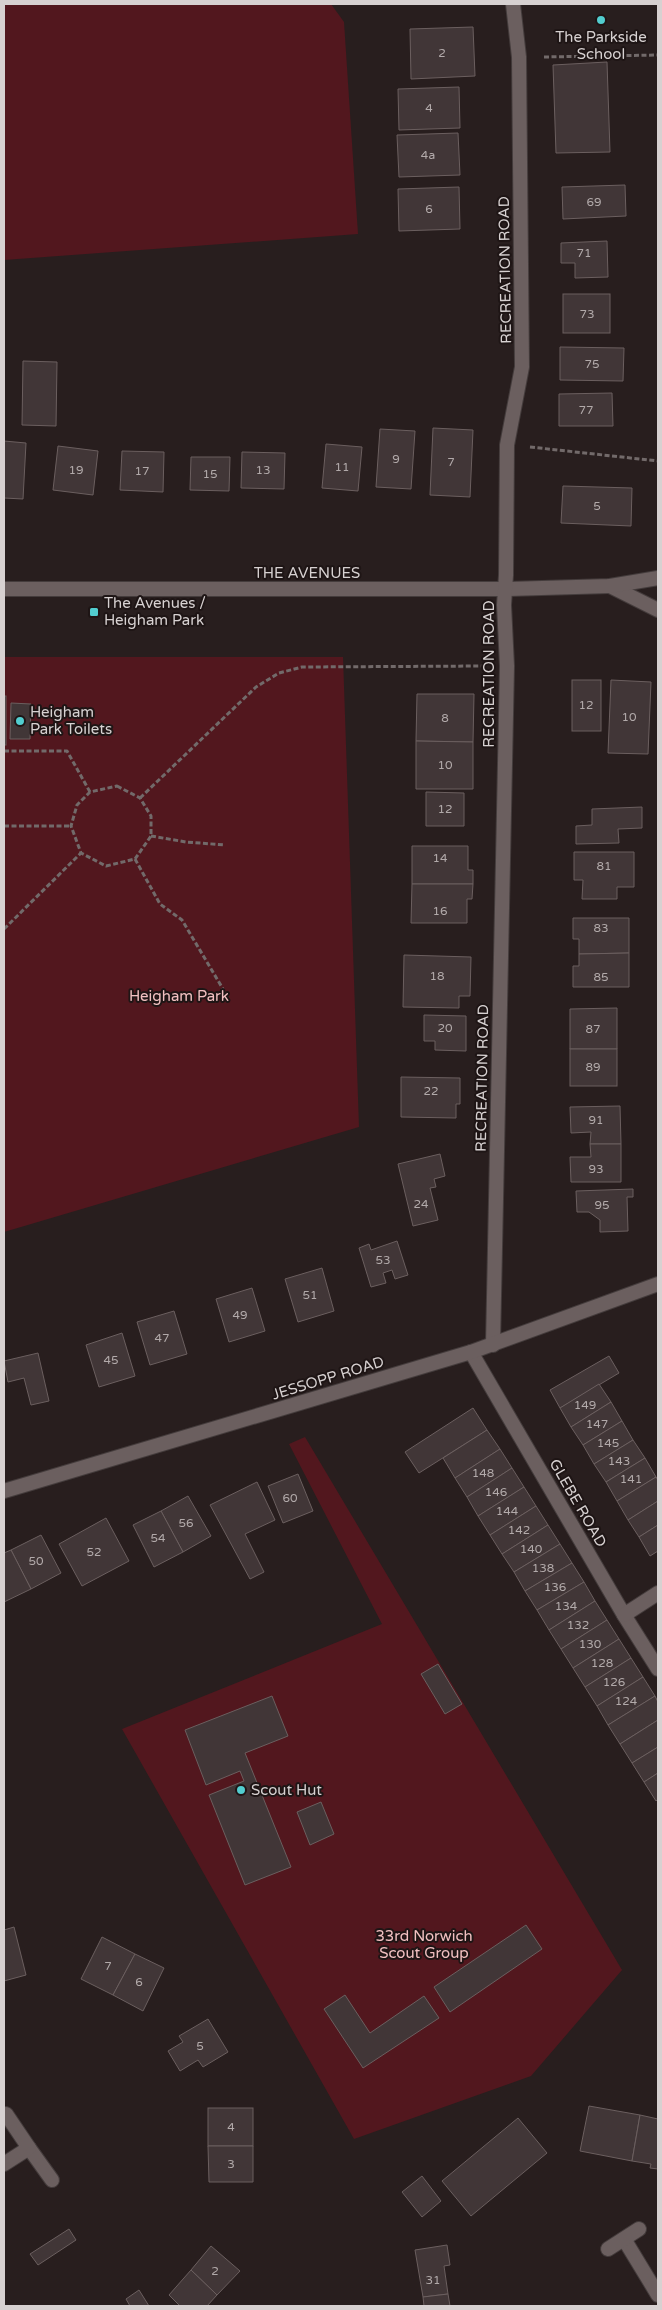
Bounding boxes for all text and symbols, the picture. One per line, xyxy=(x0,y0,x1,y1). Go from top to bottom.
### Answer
marker: The Parkside School xyxy=(595,14,607,26)
place label: The Parkside School xyxy=(555,28,647,63)
house number: 2 xyxy=(438,46,446,60)
house number: 4 xyxy=(425,101,433,115)
house number: 4a xyxy=(421,148,435,162)
house number: 69 xyxy=(586,195,602,209)
street label: RECREATION ROAD xyxy=(495,196,515,344)
house number: 6 xyxy=(425,202,433,216)
house number: 71 xyxy=(576,246,592,260)
house number: 73 xyxy=(579,307,595,321)
house number: 75 xyxy=(584,357,600,371)
house number: 77 xyxy=(578,403,594,417)
house number: 9 xyxy=(392,452,400,466)
house number: 7 xyxy=(447,455,455,469)
house number: 11 xyxy=(334,460,350,474)
house number: 19 xyxy=(68,463,84,477)
house number: 13 xyxy=(255,463,271,477)
house number: 17 xyxy=(134,464,150,478)
house number: 15 xyxy=(202,467,218,481)
house number: 5 xyxy=(593,499,601,513)
street label: THE AVENUES xyxy=(254,564,360,582)
place label: The Avenues / Heigham Park xyxy=(104,594,206,629)
street label: RECREATION ROAD xyxy=(480,600,498,748)
marker: The Avenues / Heigham Park xyxy=(88,606,100,618)
house number: 12 xyxy=(578,698,594,712)
place label: Heigham Park Toilets xyxy=(30,703,112,738)
house number: 10 xyxy=(621,710,637,724)
house number: 8 xyxy=(441,711,449,725)
marker: Heigham Park Toilets xyxy=(14,715,26,727)
house number: 10 xyxy=(437,758,453,772)
house number: 12 xyxy=(437,802,453,816)
house number: 14 xyxy=(432,851,448,865)
house number: 81 xyxy=(596,859,612,873)
house number: 16 xyxy=(432,904,448,918)
house number: 83 xyxy=(593,921,609,935)
house number: 18 xyxy=(429,969,445,983)
house number: 85 xyxy=(593,970,609,984)
park label: Heigham Park xyxy=(129,987,229,1005)
street label: RECREATION ROAD xyxy=(472,1004,492,1152)
house number: 20 xyxy=(437,1021,453,1035)
house number: 87 xyxy=(585,1022,601,1036)
house number: 89 xyxy=(585,1060,601,1074)
house number: 22 xyxy=(423,1084,439,1098)
house number: 91 xyxy=(588,1113,604,1127)
house number: 93 xyxy=(588,1162,604,1176)
house number: 24 xyxy=(413,1197,429,1211)
house number: 95 xyxy=(594,1198,610,1212)
house number: 53 xyxy=(375,1253,391,1267)
house number: 51 xyxy=(302,1288,318,1302)
house number: 49 xyxy=(232,1308,248,1322)
house number: 47 xyxy=(154,1331,170,1345)
street label: JESSOPP ROAD xyxy=(270,1352,386,1404)
house number: 45 xyxy=(103,1353,119,1367)
house number: 149 xyxy=(574,1398,596,1412)
house number: 147 xyxy=(586,1417,608,1431)
house number: 145 xyxy=(597,1436,619,1450)
house number: 143 xyxy=(608,1454,630,1468)
street label: GLEBE ROAD xyxy=(546,1456,610,1550)
house number: 148 xyxy=(472,1466,494,1480)
house number: 141 xyxy=(620,1472,642,1486)
house number: 146 xyxy=(485,1485,507,1499)
house number: 60 xyxy=(282,1491,298,1505)
house number: 144 xyxy=(496,1504,519,1518)
house number: 56 xyxy=(178,1516,194,1530)
house number: 142 xyxy=(508,1523,530,1537)
house number: 54 xyxy=(150,1531,166,1545)
house number: 140 xyxy=(520,1542,543,1556)
house number: 52 xyxy=(86,1545,102,1559)
house number: 50 xyxy=(28,1554,44,1568)
house number: 138 xyxy=(532,1561,554,1575)
house number: 136 xyxy=(544,1580,566,1594)
house number: 134 xyxy=(555,1599,578,1613)
house number: 132 xyxy=(567,1618,589,1632)
house number: 130 xyxy=(579,1637,602,1651)
house number: 128 xyxy=(591,1656,613,1670)
house number: 126 xyxy=(603,1675,625,1689)
house number: 124 xyxy=(615,1694,638,1708)
place label: Scout Hut xyxy=(251,1781,322,1799)
marker: Scout Hut xyxy=(235,1784,247,1796)
park label: 33rd Norwich Scout Group xyxy=(375,1927,473,1962)
house number: 7 xyxy=(104,1959,112,1973)
house number: 6 xyxy=(135,1975,143,1989)
house number: 5 xyxy=(196,2039,204,2053)
house number: 4 xyxy=(227,2120,235,2134)
house number: 3 xyxy=(227,2157,235,2171)
house number: 2 xyxy=(211,2264,219,2278)
house number: 31 xyxy=(425,2273,441,2287)

